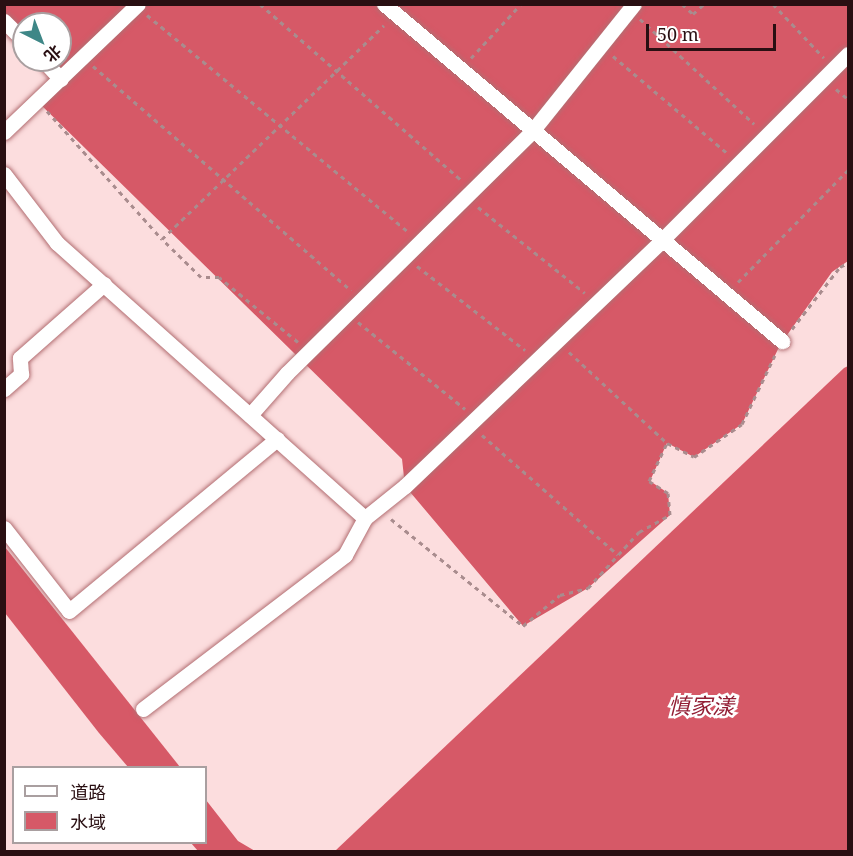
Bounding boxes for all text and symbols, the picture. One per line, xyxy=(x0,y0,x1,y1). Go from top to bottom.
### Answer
north arrow xyxy=(12,12,72,72)
scale bar xyxy=(649,12,780,50)
text: 50 m xyxy=(657,22,699,46)
text: 北 xyxy=(39,40,66,67)
water label: 慎家漾 xyxy=(668,693,734,719)
legend xyxy=(12,766,207,844)
text: 道路 xyxy=(70,780,106,804)
text: 水域 xyxy=(70,810,106,834)

